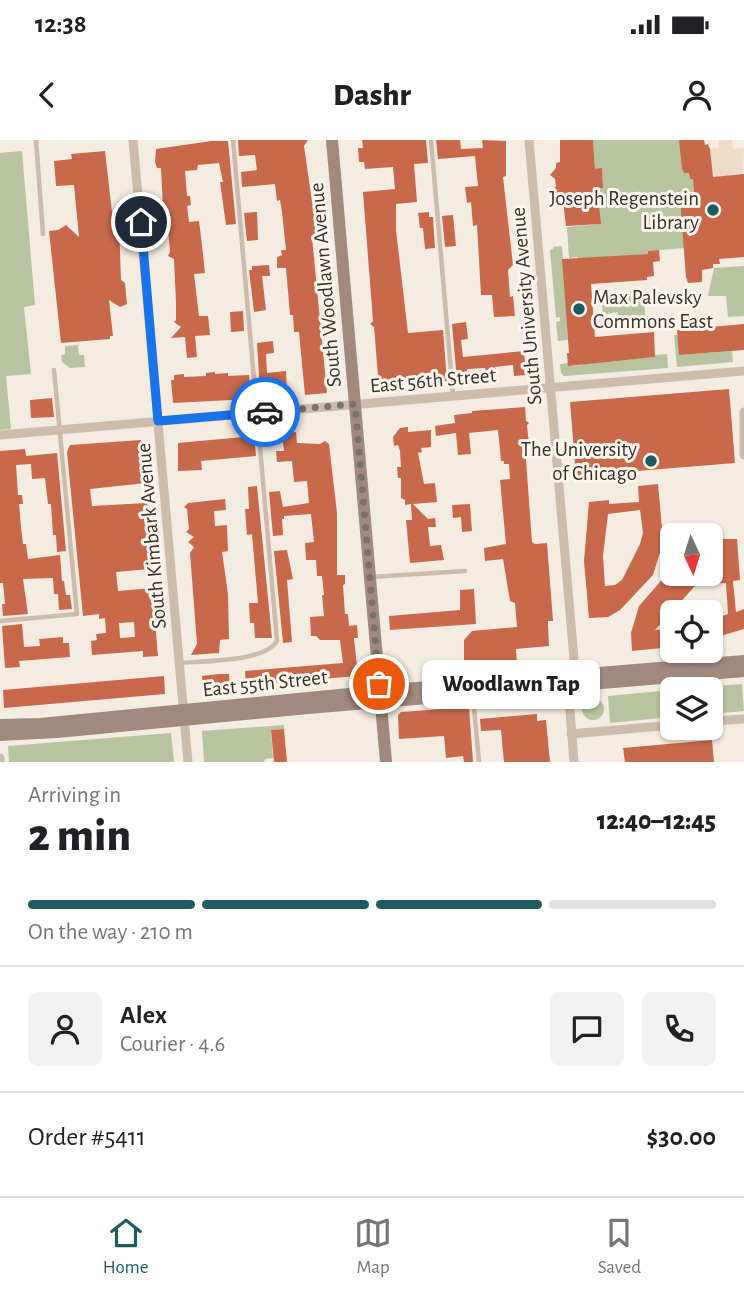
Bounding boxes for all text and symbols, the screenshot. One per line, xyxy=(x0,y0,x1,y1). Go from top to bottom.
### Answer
text: 12:38 xyxy=(35,11,87,37)
icon: back xyxy=(28,76,66,114)
icon: person xyxy=(678,76,716,114)
text: Dashr xyxy=(333,79,411,111)
street label: South Woodlawn Avenue xyxy=(306,182,345,388)
place label: Joseph Regenstein Library xyxy=(549,188,699,233)
pin xyxy=(111,192,171,252)
marker: Joseph Regenstein Library xyxy=(705,202,721,218)
icon: home xyxy=(122,203,160,241)
street label: South University Avenue xyxy=(507,206,546,406)
place label: Max Palevsky Commons East xyxy=(593,287,713,332)
marker: Max Palevsky Commons East xyxy=(571,301,587,317)
street label: East 56th Street xyxy=(369,364,497,396)
courier xyxy=(230,377,300,447)
icon: car xyxy=(246,393,284,431)
place label: The University of Chicago xyxy=(521,439,637,484)
street label: South Kimbark Avenue xyxy=(133,442,170,630)
marker: The University of Chicago xyxy=(643,453,659,469)
north arrow xyxy=(660,523,723,586)
map controls xyxy=(660,523,723,740)
button: locate xyxy=(660,600,723,663)
pin xyxy=(349,654,409,714)
callout: Woodlawn Tap xyxy=(421,660,600,708)
icon: bag xyxy=(360,665,398,703)
street label: East 55th Street xyxy=(202,666,329,700)
text: Woodlawn Tap xyxy=(442,673,580,696)
button: layers xyxy=(660,677,723,740)
text: Arriving in xyxy=(28,784,121,807)
text: 12:40–12:45 xyxy=(597,808,716,834)
text: 2 min xyxy=(28,813,131,859)
text: On the way · 210 m xyxy=(28,921,193,944)
button: person xyxy=(28,992,102,1066)
button: chat xyxy=(550,992,624,1066)
button: phone xyxy=(642,992,716,1066)
text: Alex xyxy=(120,1002,167,1028)
text: Courier · 4.6 xyxy=(120,1033,225,1056)
text: Order #5411 xyxy=(28,1124,146,1150)
text: $30.00 xyxy=(647,1124,716,1150)
tab: Home xyxy=(103,1214,149,1279)
tab: Map xyxy=(354,1214,392,1279)
tab: Saved xyxy=(598,1214,641,1279)

